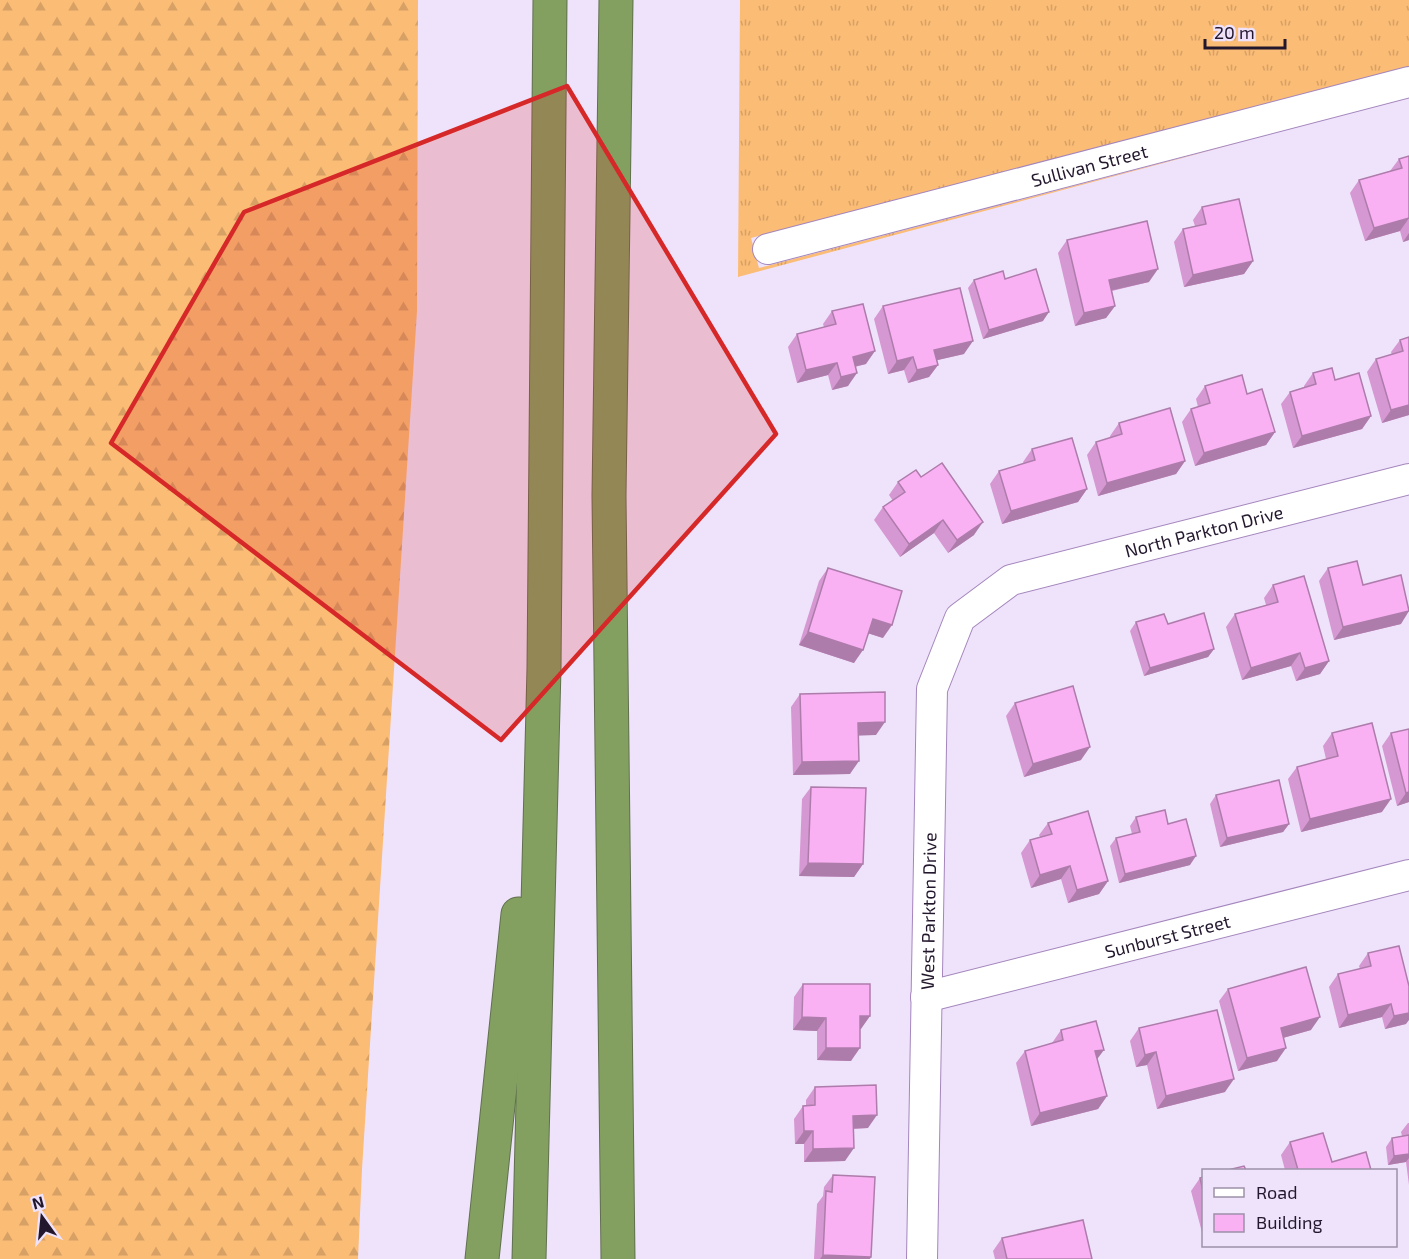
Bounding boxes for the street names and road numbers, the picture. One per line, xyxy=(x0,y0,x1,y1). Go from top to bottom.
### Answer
street label: Sullivan Street xyxy=(1029,140,1150,191)
street label: North Parkton Drive xyxy=(1122,500,1285,562)
street label: West Parkton Drive xyxy=(916,832,940,990)
street label: Sunburst Street xyxy=(1102,910,1233,962)

